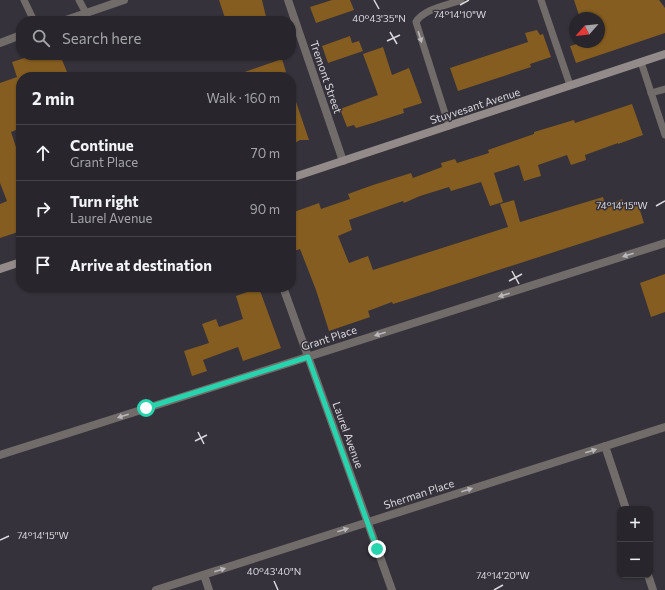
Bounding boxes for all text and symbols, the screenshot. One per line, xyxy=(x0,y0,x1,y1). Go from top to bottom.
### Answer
text: 74°14'10"W xyxy=(434,8,486,20)
text: 40°43'35"N xyxy=(352,12,406,24)
north arrow xyxy=(569,12,605,48)
search box xyxy=(16,16,296,60)
icon: search xyxy=(30,27,52,49)
text: Search here xyxy=(62,29,141,47)
one-way arrow xyxy=(418,31,424,43)
street label: Tremont Street xyxy=(308,39,345,115)
street label: Stuyvesant Avenue xyxy=(428,85,522,126)
text: 2 min xyxy=(32,88,74,109)
text: Walk · 160 m xyxy=(206,90,280,106)
text: Continue xyxy=(70,136,134,154)
icon: ahead xyxy=(32,142,54,164)
text: 70 m xyxy=(251,145,280,161)
text: Grant Place xyxy=(70,154,138,170)
text: Turn right xyxy=(70,192,139,210)
icon: right xyxy=(32,198,54,220)
text: 74°14'15"W xyxy=(596,199,648,211)
text: 90 m xyxy=(250,201,280,217)
text: Laurel Avenue xyxy=(70,210,152,226)
one-way arrow xyxy=(621,252,633,258)
icon: arrive xyxy=(32,254,54,276)
text: Arrive at destination xyxy=(70,256,212,274)
one-way arrow xyxy=(498,292,510,298)
street label: Grant Place xyxy=(299,322,358,353)
one-way arrow xyxy=(374,331,386,337)
route start xyxy=(137,399,155,417)
street label: Laurel Avenue xyxy=(330,400,367,470)
one-way arrow xyxy=(116,413,128,419)
one-way arrow xyxy=(585,447,597,453)
street label: Sherman Place xyxy=(382,476,456,511)
one-way arrow xyxy=(462,487,474,493)
map controls xyxy=(617,506,653,578)
button: + xyxy=(617,506,653,542)
one-way arrow xyxy=(338,527,350,533)
text: 74°14'15"W xyxy=(17,529,69,541)
route end xyxy=(368,540,386,558)
button: − xyxy=(617,542,653,578)
text: 40°43'40"N xyxy=(247,565,301,577)
one-way arrow xyxy=(214,566,226,572)
text: 74°14'20"W xyxy=(476,569,530,581)

